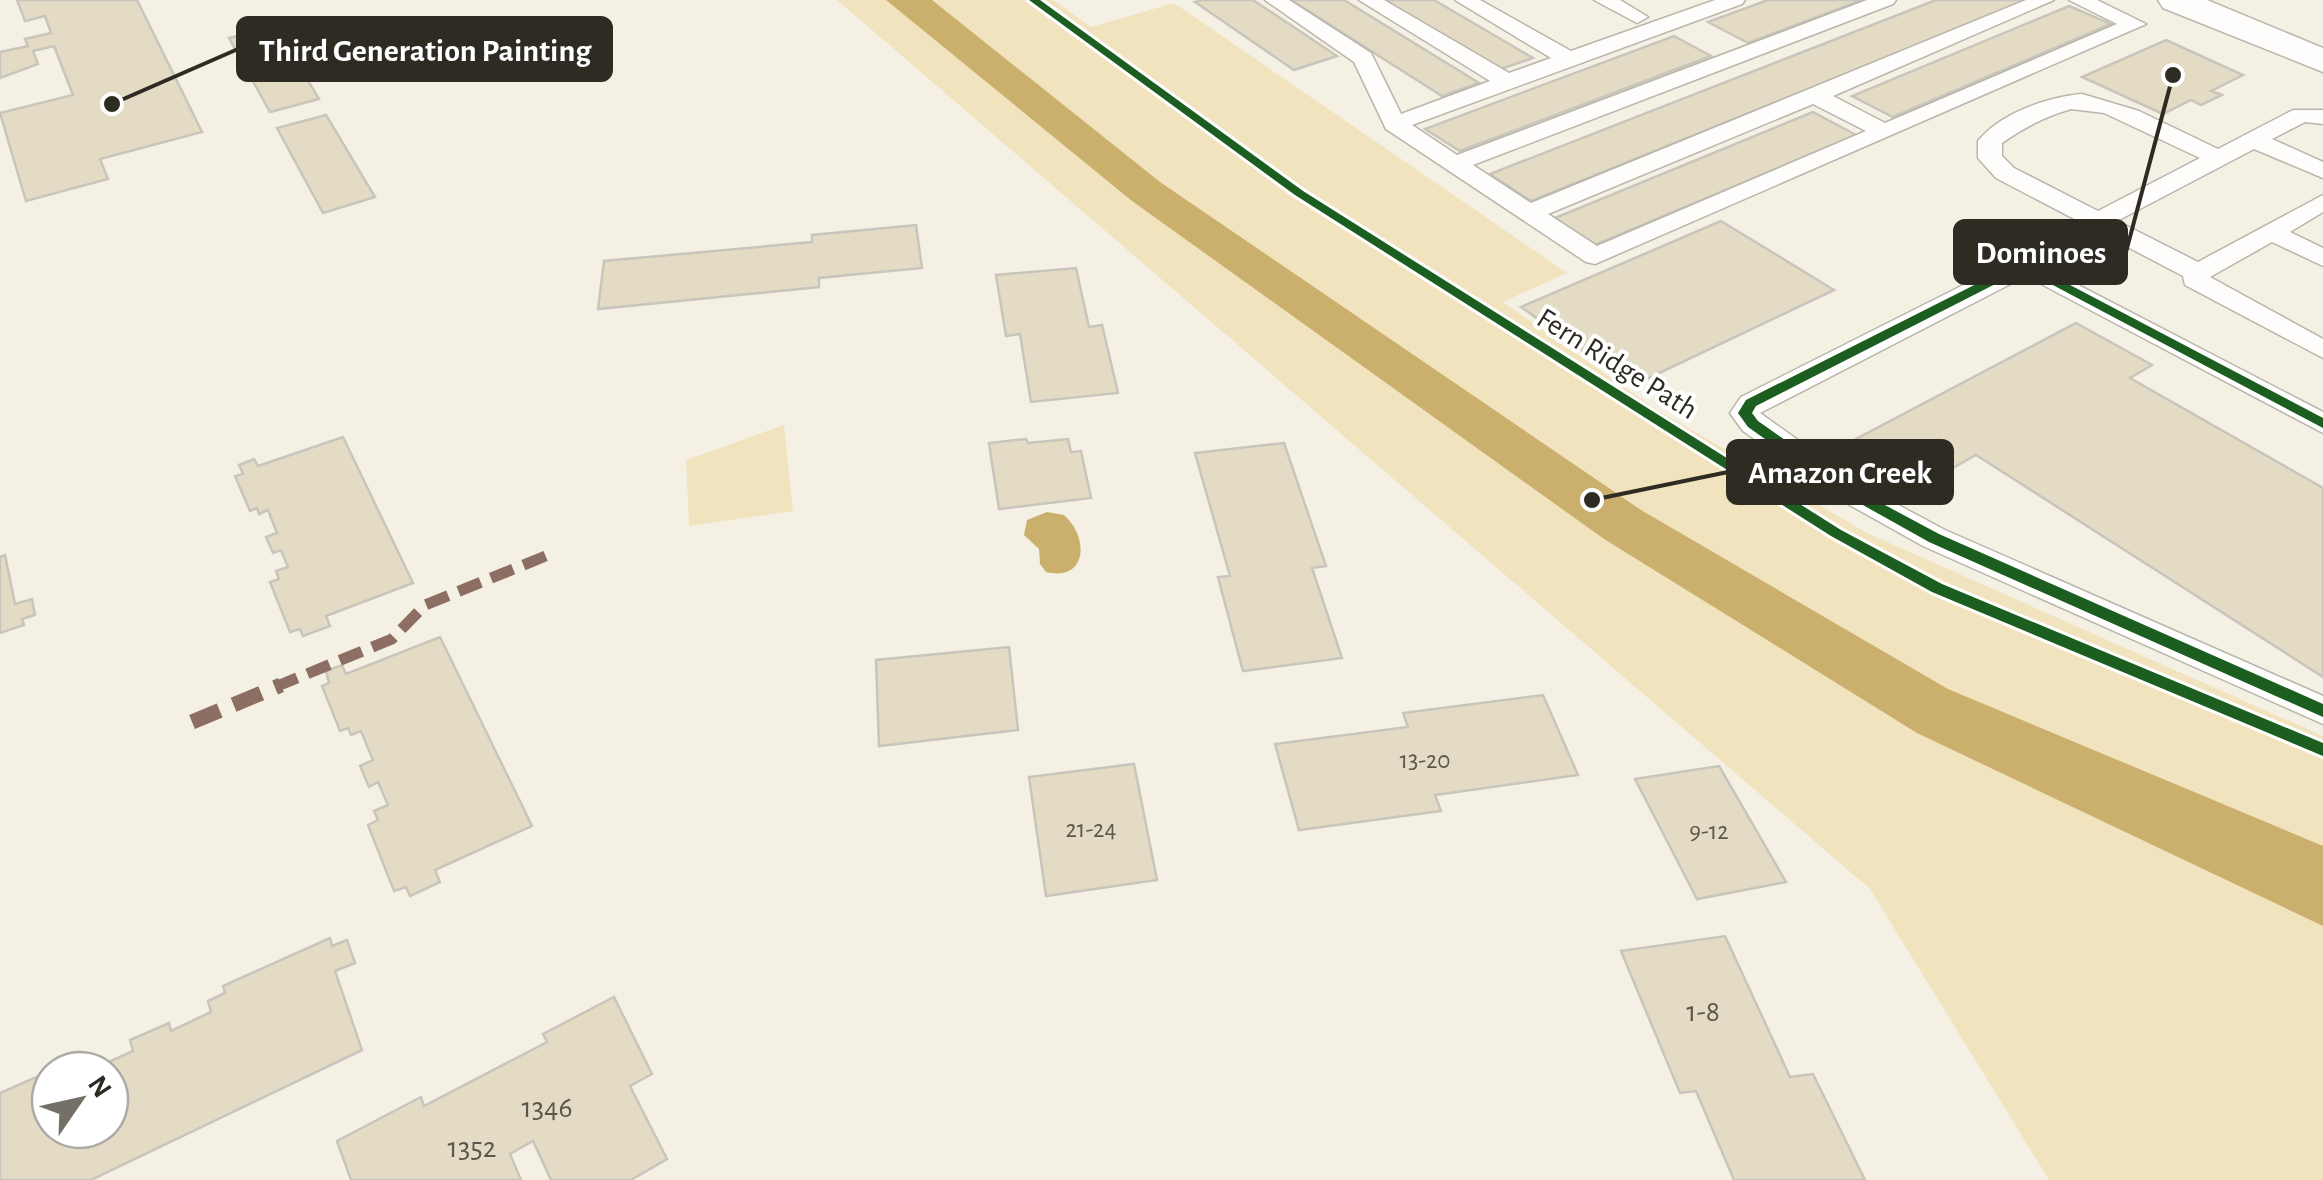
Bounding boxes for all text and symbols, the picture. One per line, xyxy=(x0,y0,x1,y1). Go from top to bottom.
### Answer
callout: Third Generation Painting xyxy=(238,18,611,80)
text: Third Generation Painting xyxy=(259,35,592,67)
callout: Dominoes xyxy=(1955,221,2126,283)
text: Dominoes xyxy=(1976,237,2106,269)
street label: Fern Ridge Path xyxy=(1532,303,1702,425)
callout: Amazon Creek xyxy=(1728,441,1952,503)
text: Amazon Creek xyxy=(1748,457,1932,489)
house number: 13-20 xyxy=(1399,748,1451,773)
house number: 21-24 xyxy=(1065,817,1117,842)
house number: 9-12 xyxy=(1689,819,1729,844)
house number: 1-8 xyxy=(1686,997,1720,1027)
north arrow xyxy=(30,1050,130,1150)
text: N xyxy=(82,1071,116,1103)
house number: 1346 xyxy=(521,1093,573,1123)
house number: 1352 xyxy=(448,1133,496,1163)

